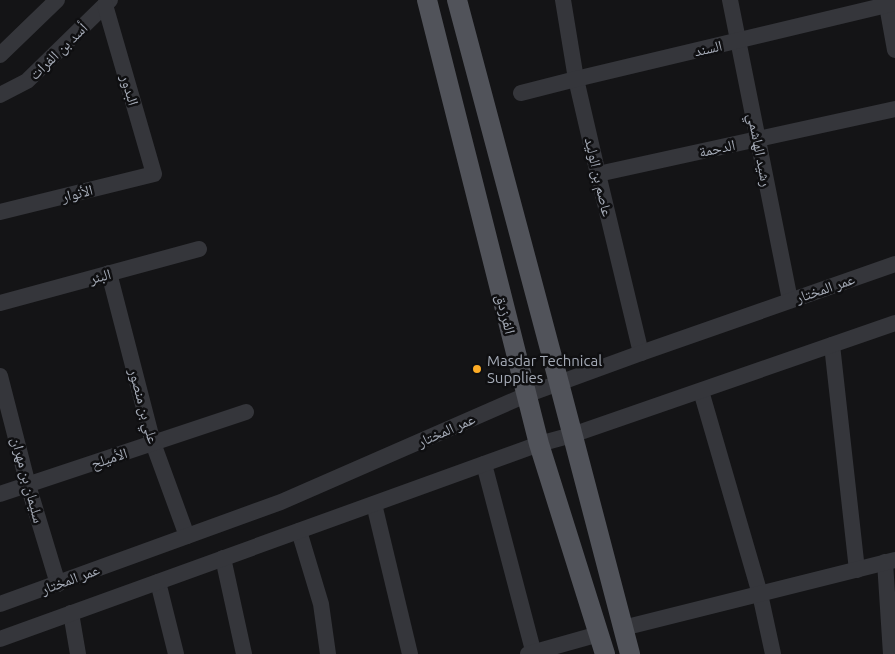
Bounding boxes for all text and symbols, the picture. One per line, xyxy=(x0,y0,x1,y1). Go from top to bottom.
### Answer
street label: أسد بن الفرات xyxy=(25,19,92,84)
street label: السند xyxy=(692,37,724,59)
street label: البدور xyxy=(116,72,142,108)
street label: رشيد الهاشمي xyxy=(741,112,775,189)
street label: عاصم بن الوليد xyxy=(580,136,616,219)
street label: الدحمة xyxy=(697,136,737,160)
street label: الأنوار xyxy=(59,181,95,206)
street label: البئر xyxy=(86,265,113,288)
street label: عمر المختار xyxy=(792,270,857,307)
street label: الفرزدق xyxy=(491,292,519,336)
place label: Masdar Technical Supplies xyxy=(487,352,602,386)
marker: Masdar Technical Supplies xyxy=(471,363,483,375)
street label: علي بن منصور xyxy=(122,366,162,447)
street label: عمر المختار xyxy=(414,410,478,452)
street label: سليمان بن مهران xyxy=(6,435,48,526)
street label: الأميلح xyxy=(89,444,130,474)
street label: عمر المختار xyxy=(37,560,102,599)

